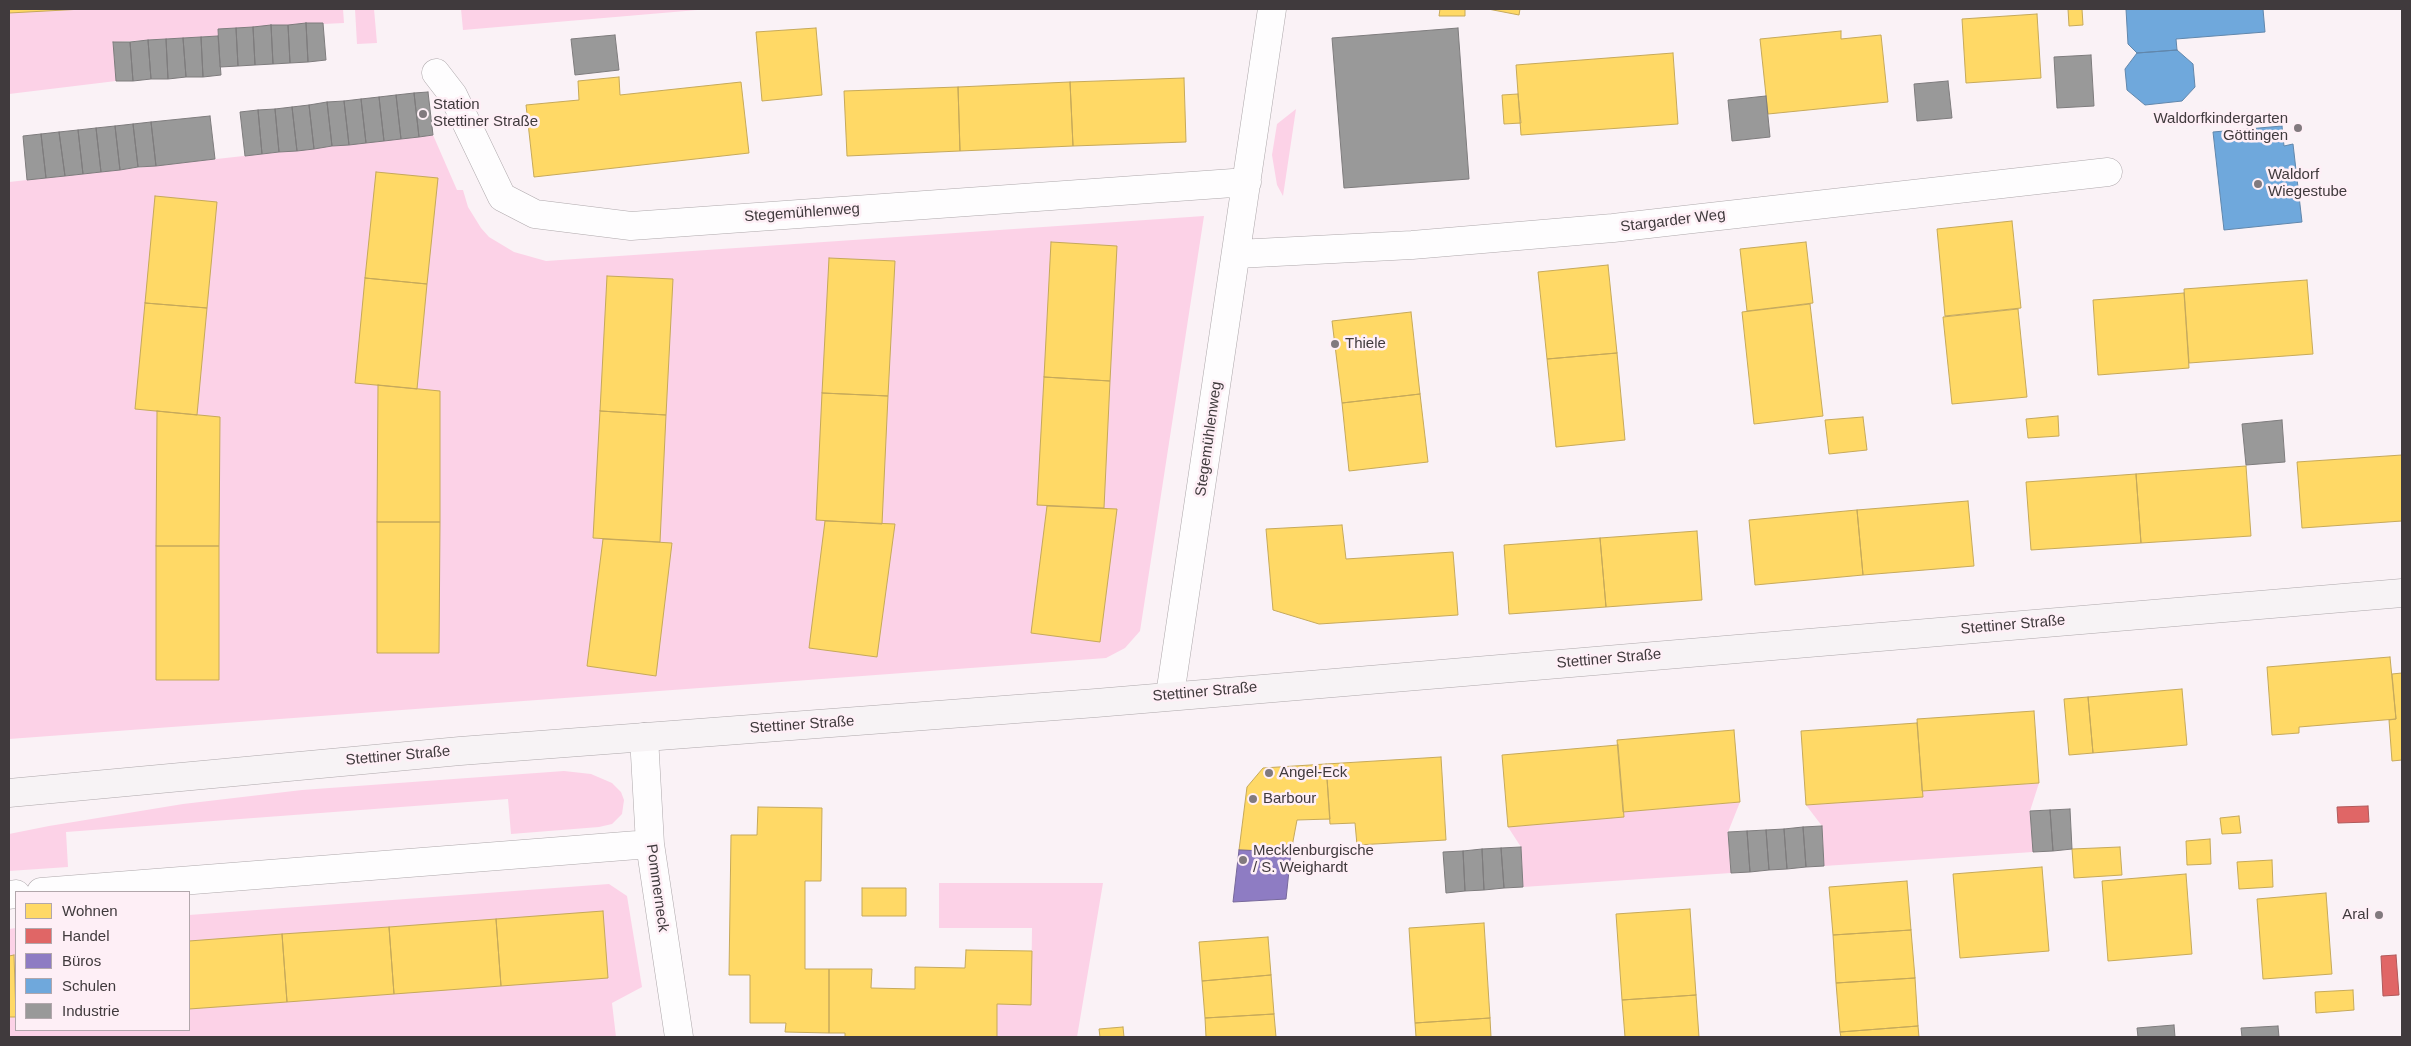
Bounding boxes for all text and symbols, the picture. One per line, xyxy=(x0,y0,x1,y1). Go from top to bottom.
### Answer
place label: Station Stettiner Straße xyxy=(433,96,538,131)
marker: Station Stettiner Straße xyxy=(417,108,429,120)
place label: Waldorfkindergarten Göttingen xyxy=(2153,110,2288,145)
marker: Waldorfkindergarten Göttingen xyxy=(2292,122,2304,134)
place label: Waldorf Wiegestube xyxy=(2268,166,2347,201)
marker: Waldorf Wiegestube xyxy=(2252,178,2264,190)
street label: Stegemühlenweg xyxy=(744,200,860,226)
street label: Stargarder Weg xyxy=(1619,206,1727,236)
place label: Thiele xyxy=(1345,335,1386,353)
marker: Thiele xyxy=(1329,338,1341,350)
street label: Stegemühlenweg xyxy=(1192,380,1226,498)
street label: Stettiner Straße xyxy=(1960,611,2066,639)
street label: Stettiner Straße xyxy=(1556,645,1662,673)
street label: Stettiner Straße xyxy=(1152,678,1258,706)
street label: Stettiner Straße xyxy=(749,712,855,738)
street label: Stettiner Straße xyxy=(345,742,451,770)
place label: Angel-Eck xyxy=(1279,764,1347,782)
marker: Angel-Eck xyxy=(1263,767,1275,779)
place label: Barbour xyxy=(1263,790,1316,808)
marker: Barbour xyxy=(1247,793,1259,805)
place label: Mecklenburgische / S. Weighardt xyxy=(1253,842,1374,877)
street label: Pommerneck xyxy=(642,843,672,933)
marker: Mecklenburgische / S. Weighardt xyxy=(1237,854,1249,866)
legend xyxy=(15,891,190,1031)
text: Wohnen xyxy=(62,902,118,919)
place label: Aral xyxy=(2342,906,2369,924)
marker: Aral xyxy=(2373,909,2385,921)
text: Handel xyxy=(62,927,110,944)
text: Büros xyxy=(62,952,101,969)
text: Schulen xyxy=(62,977,116,994)
text: Industrie xyxy=(62,1002,120,1019)

